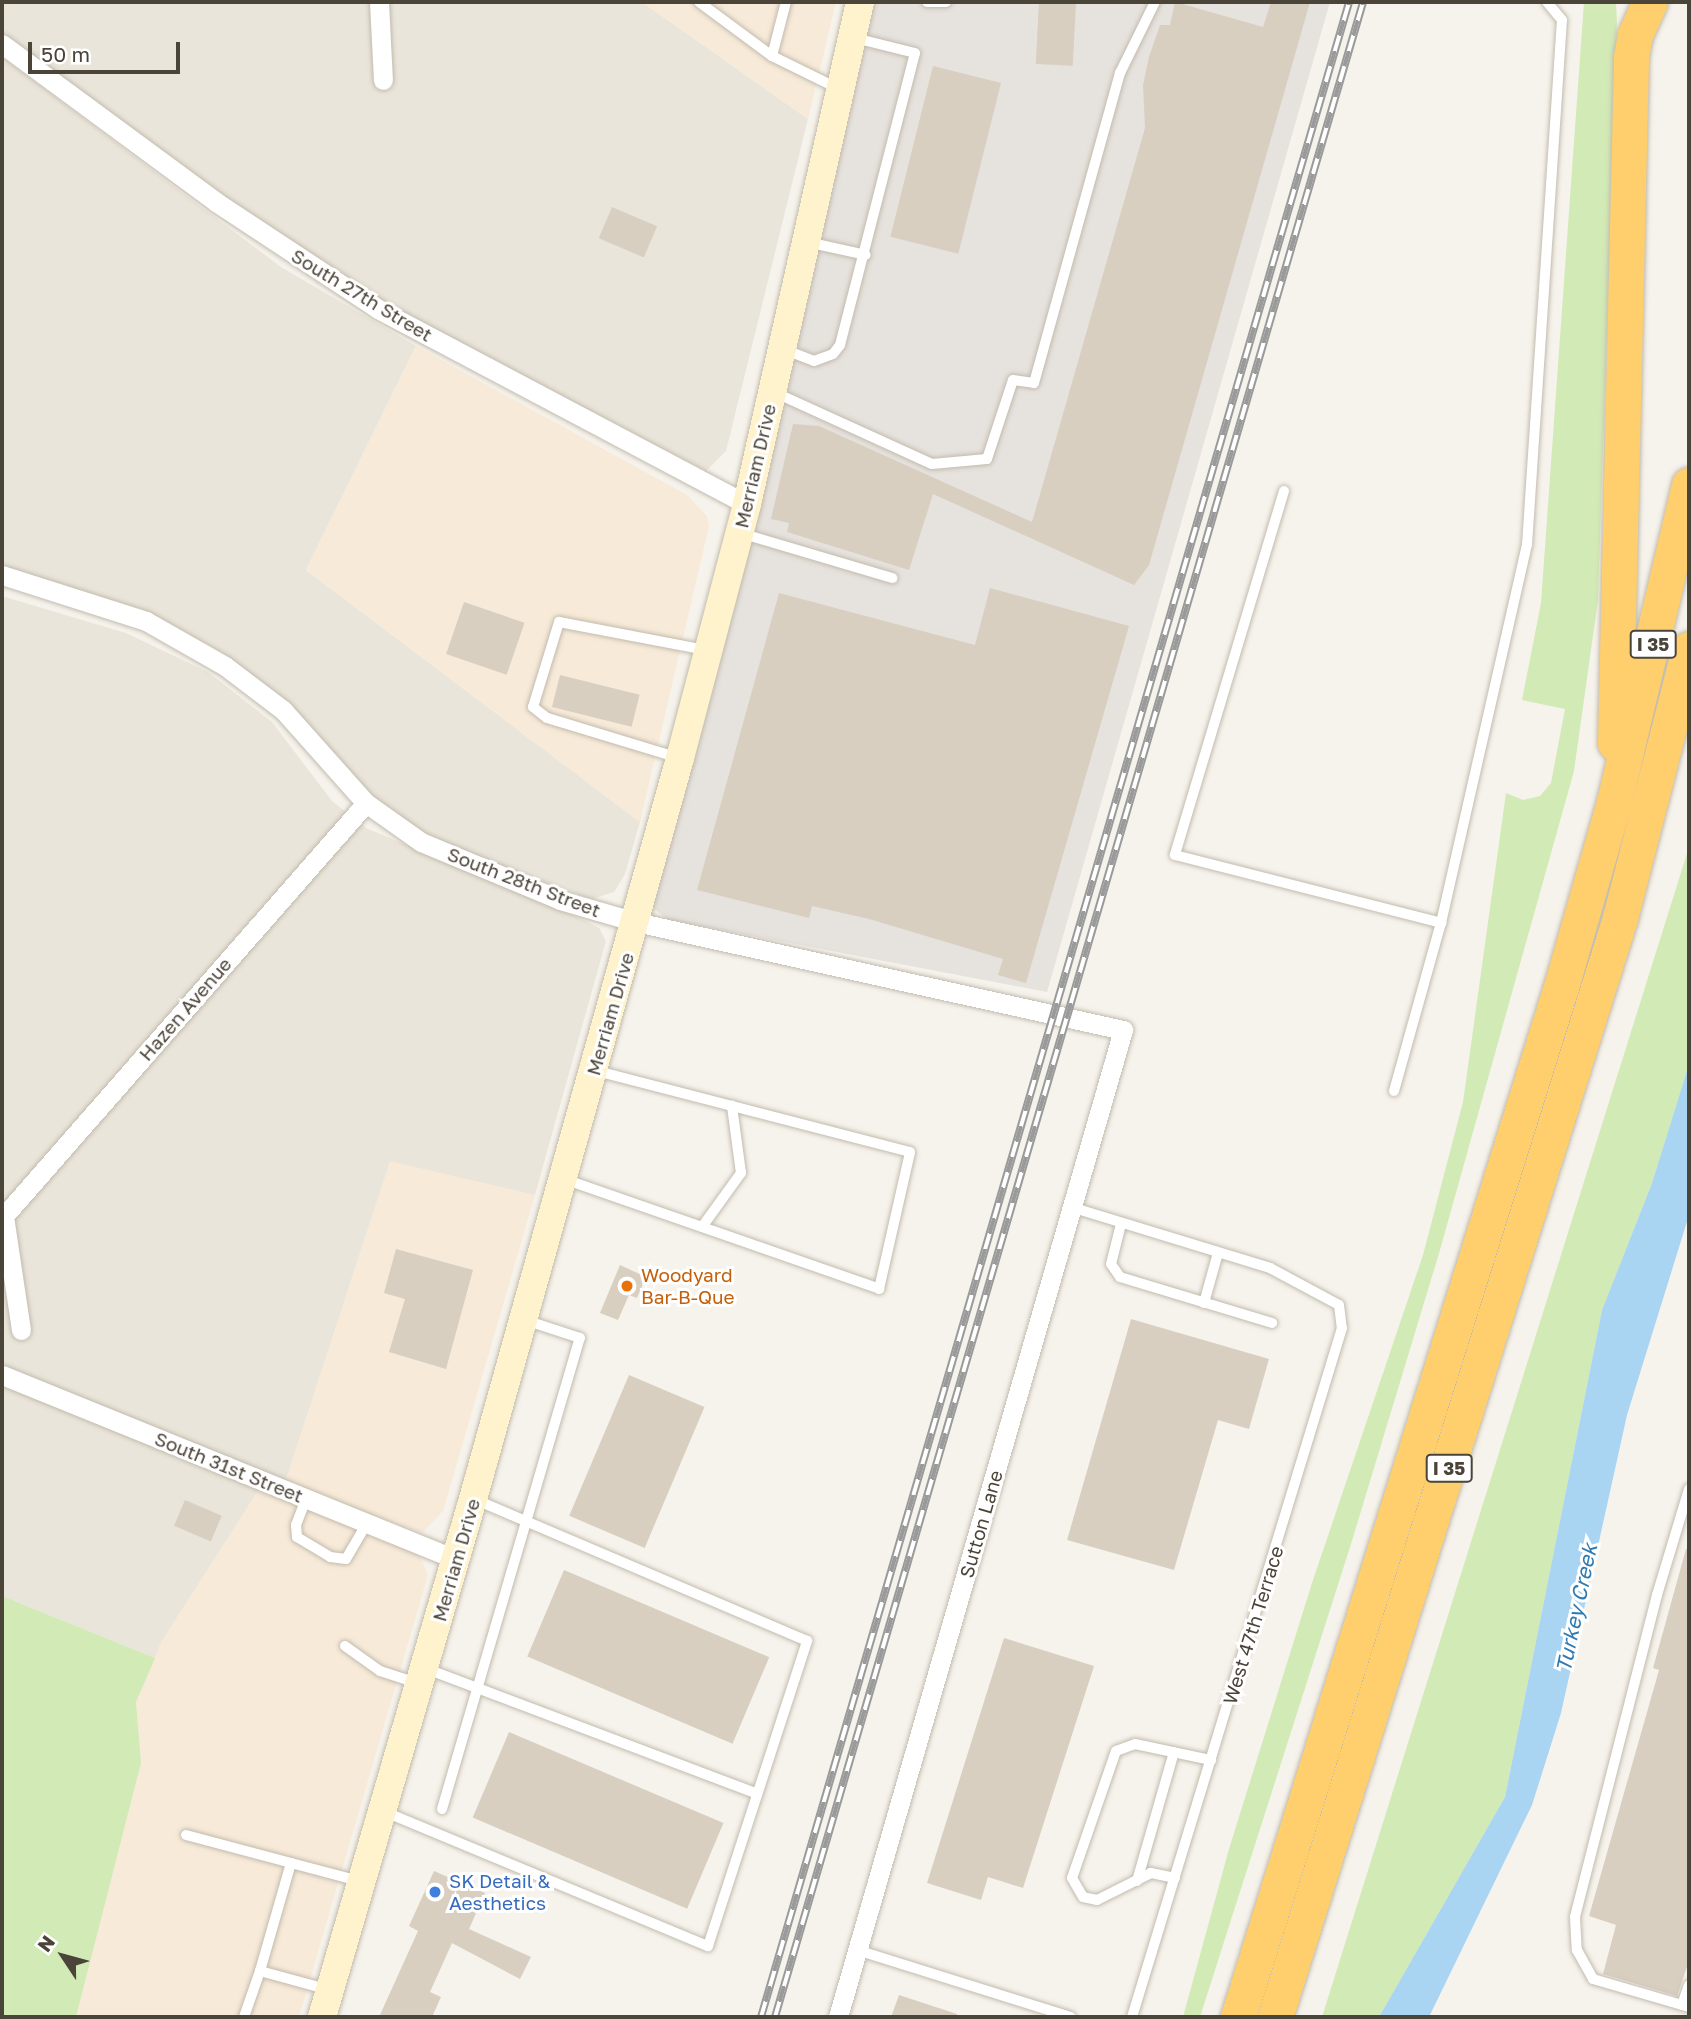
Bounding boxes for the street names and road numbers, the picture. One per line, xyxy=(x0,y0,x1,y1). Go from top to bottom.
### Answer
street label: South 27th Street xyxy=(287,244,437,346)
street label: Merriam Drive xyxy=(730,402,780,530)
road number: I 35 xyxy=(1628,630,1678,658)
street label: South 28th Street xyxy=(444,842,604,922)
street label: Merriam Drive xyxy=(582,950,638,1078)
street label: Hazen Avenue xyxy=(134,953,236,1065)
street label: South 31st Street xyxy=(151,1427,307,1507)
road number: I 35 xyxy=(1424,1454,1474,1483)
street label: Sutton Lane xyxy=(955,1468,1007,1580)
street label: Merriam Drive xyxy=(428,1496,484,1624)
street label: West 47th Terrace xyxy=(1218,1543,1288,1707)

